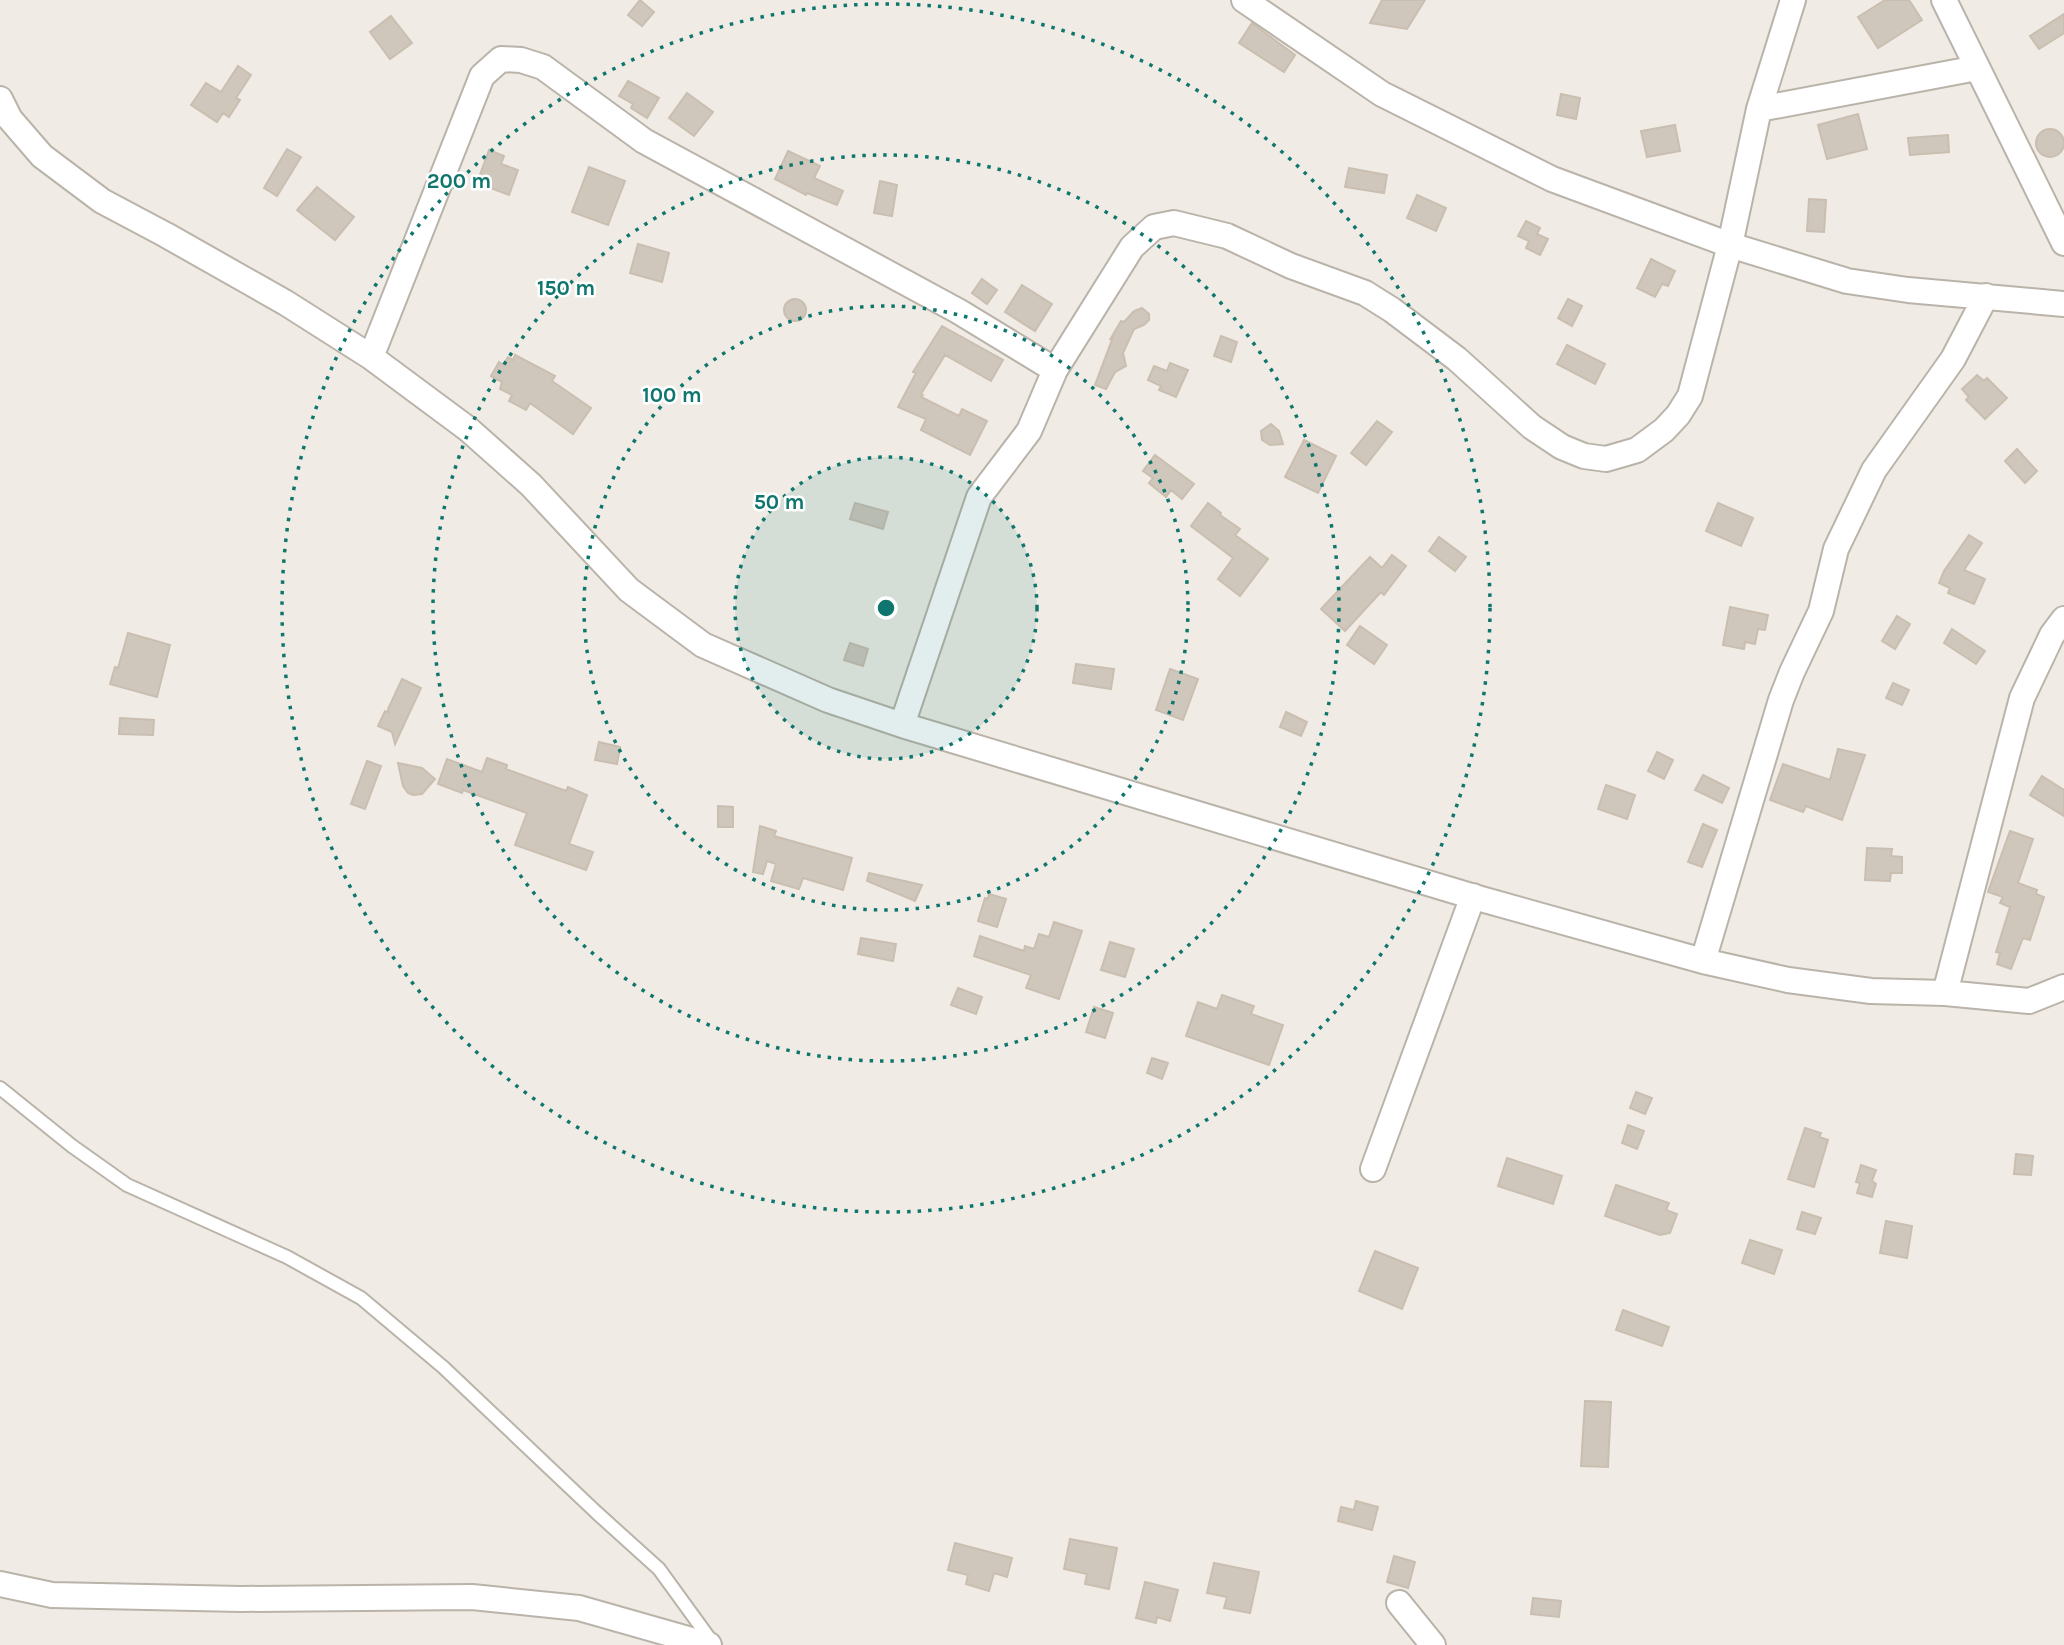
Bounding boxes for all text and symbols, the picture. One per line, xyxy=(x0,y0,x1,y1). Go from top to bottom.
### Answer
text: 200 m xyxy=(427,169,491,193)
text: 150 m xyxy=(537,276,595,300)
text: 100 m xyxy=(642,383,702,407)
text: 50 m xyxy=(754,490,804,514)
centre of rings xyxy=(874,596,898,620)

